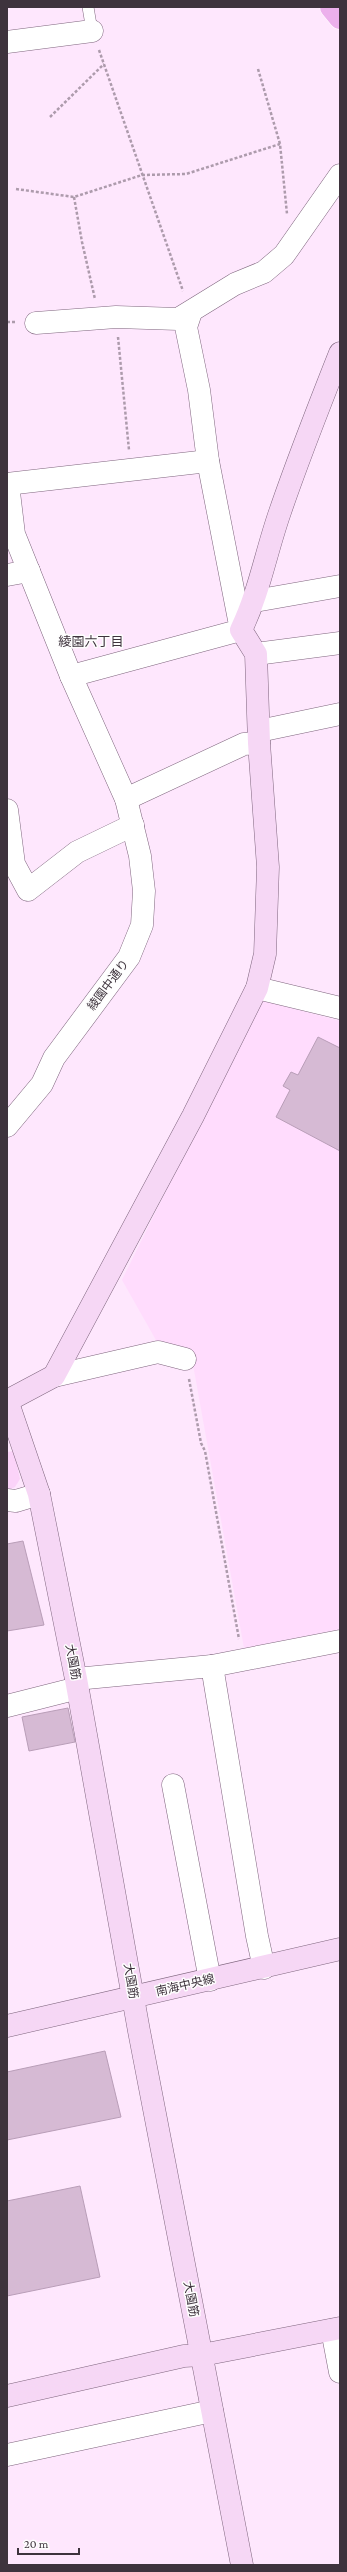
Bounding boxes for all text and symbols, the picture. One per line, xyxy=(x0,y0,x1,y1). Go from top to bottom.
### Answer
district label: 綾園六丁目 xyxy=(58,634,124,649)
street label: 綾園中通り xyxy=(84,957,132,1013)
street label: 大園筋 xyxy=(63,1643,83,1681)
street label: 大園筋 xyxy=(121,1962,141,2000)
street label: 南海中央線 xyxy=(154,1971,216,1999)
street label: 大園筋 xyxy=(181,2280,201,2318)
scale bar xyxy=(18,2530,79,2556)
text: 20 m xyxy=(24,2537,49,2551)

